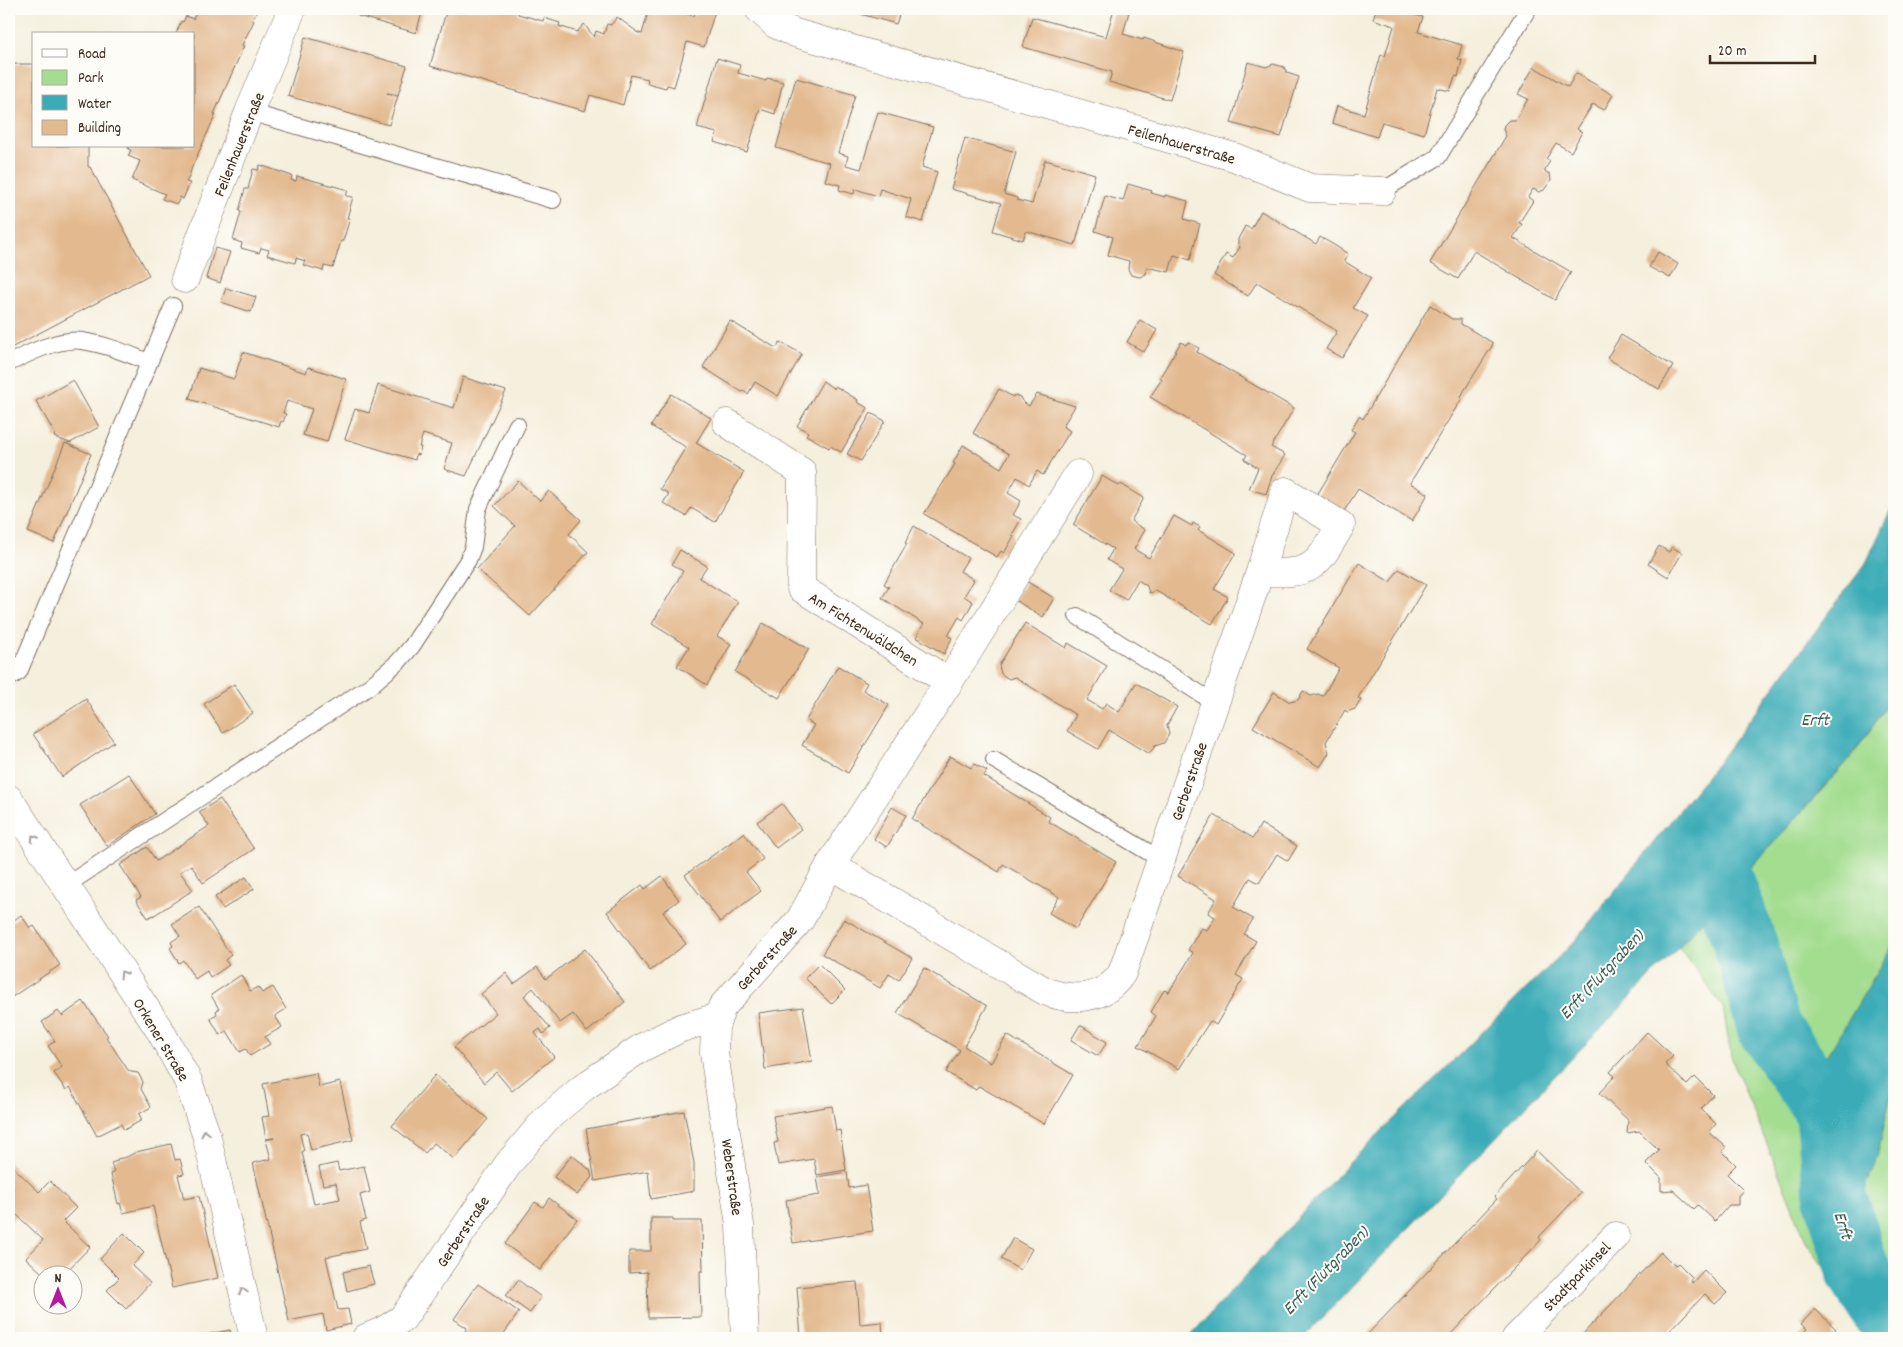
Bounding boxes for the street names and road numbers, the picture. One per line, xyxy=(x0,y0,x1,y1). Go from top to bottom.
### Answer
street label: Feilenhauerstraße xyxy=(209,89,272,201)
street label: Feilenhauerstraße xyxy=(1125,119,1238,172)
street label: Am Fichtenwäldchen xyxy=(803,587,922,673)
street label: Gerberstraße xyxy=(1166,739,1215,824)
street label: Gerberstraße xyxy=(732,921,804,997)
street label: Orkener Straße xyxy=(126,994,194,1086)
street label: Weberstraße xyxy=(714,1138,747,1217)
street label: Gerberstraße xyxy=(432,1192,496,1273)
street label: Stadtparkinsel xyxy=(1539,1238,1617,1318)

